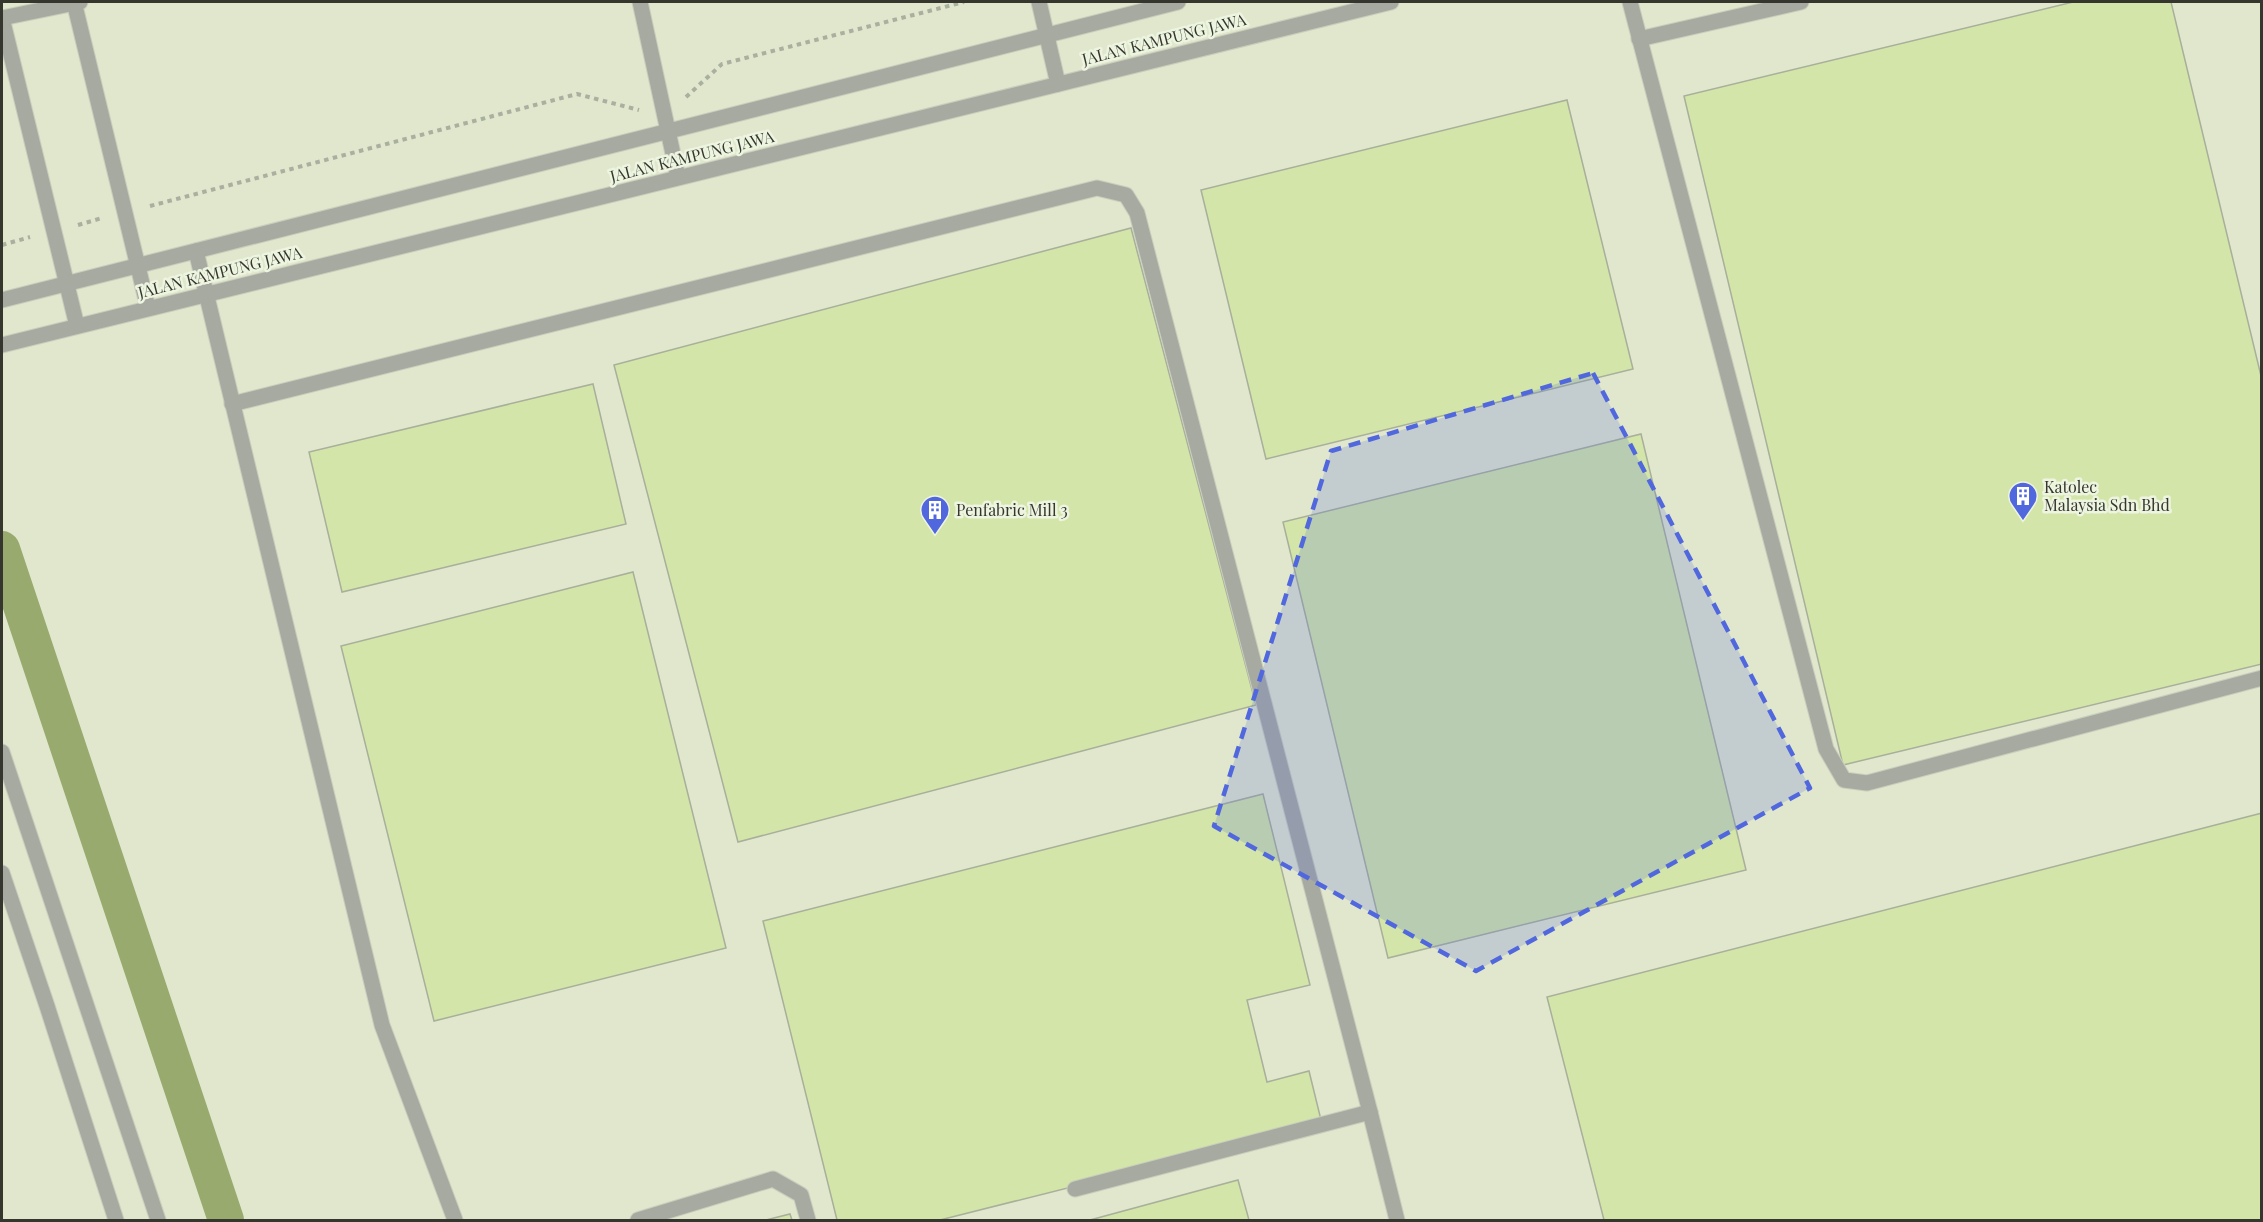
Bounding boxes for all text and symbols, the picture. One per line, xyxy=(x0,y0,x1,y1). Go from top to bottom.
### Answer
street label: JALAN KAMPUNG JAWA xyxy=(1079,8,1249,69)
street label: JALAN KAMPUNG JAWA xyxy=(607,125,777,186)
street label: JALAN KAMPUNG JAWA xyxy=(135,241,305,302)
place label: Katolec Malaysia Sdn Bhd xyxy=(2044,476,2170,515)
building icon: Katolec Malaysia Sdn Bhd xyxy=(2007,480,2039,522)
building icon: Penfabric Mill 3 xyxy=(919,494,951,536)
place label: Penfabric Mill 3 xyxy=(956,499,1068,520)

